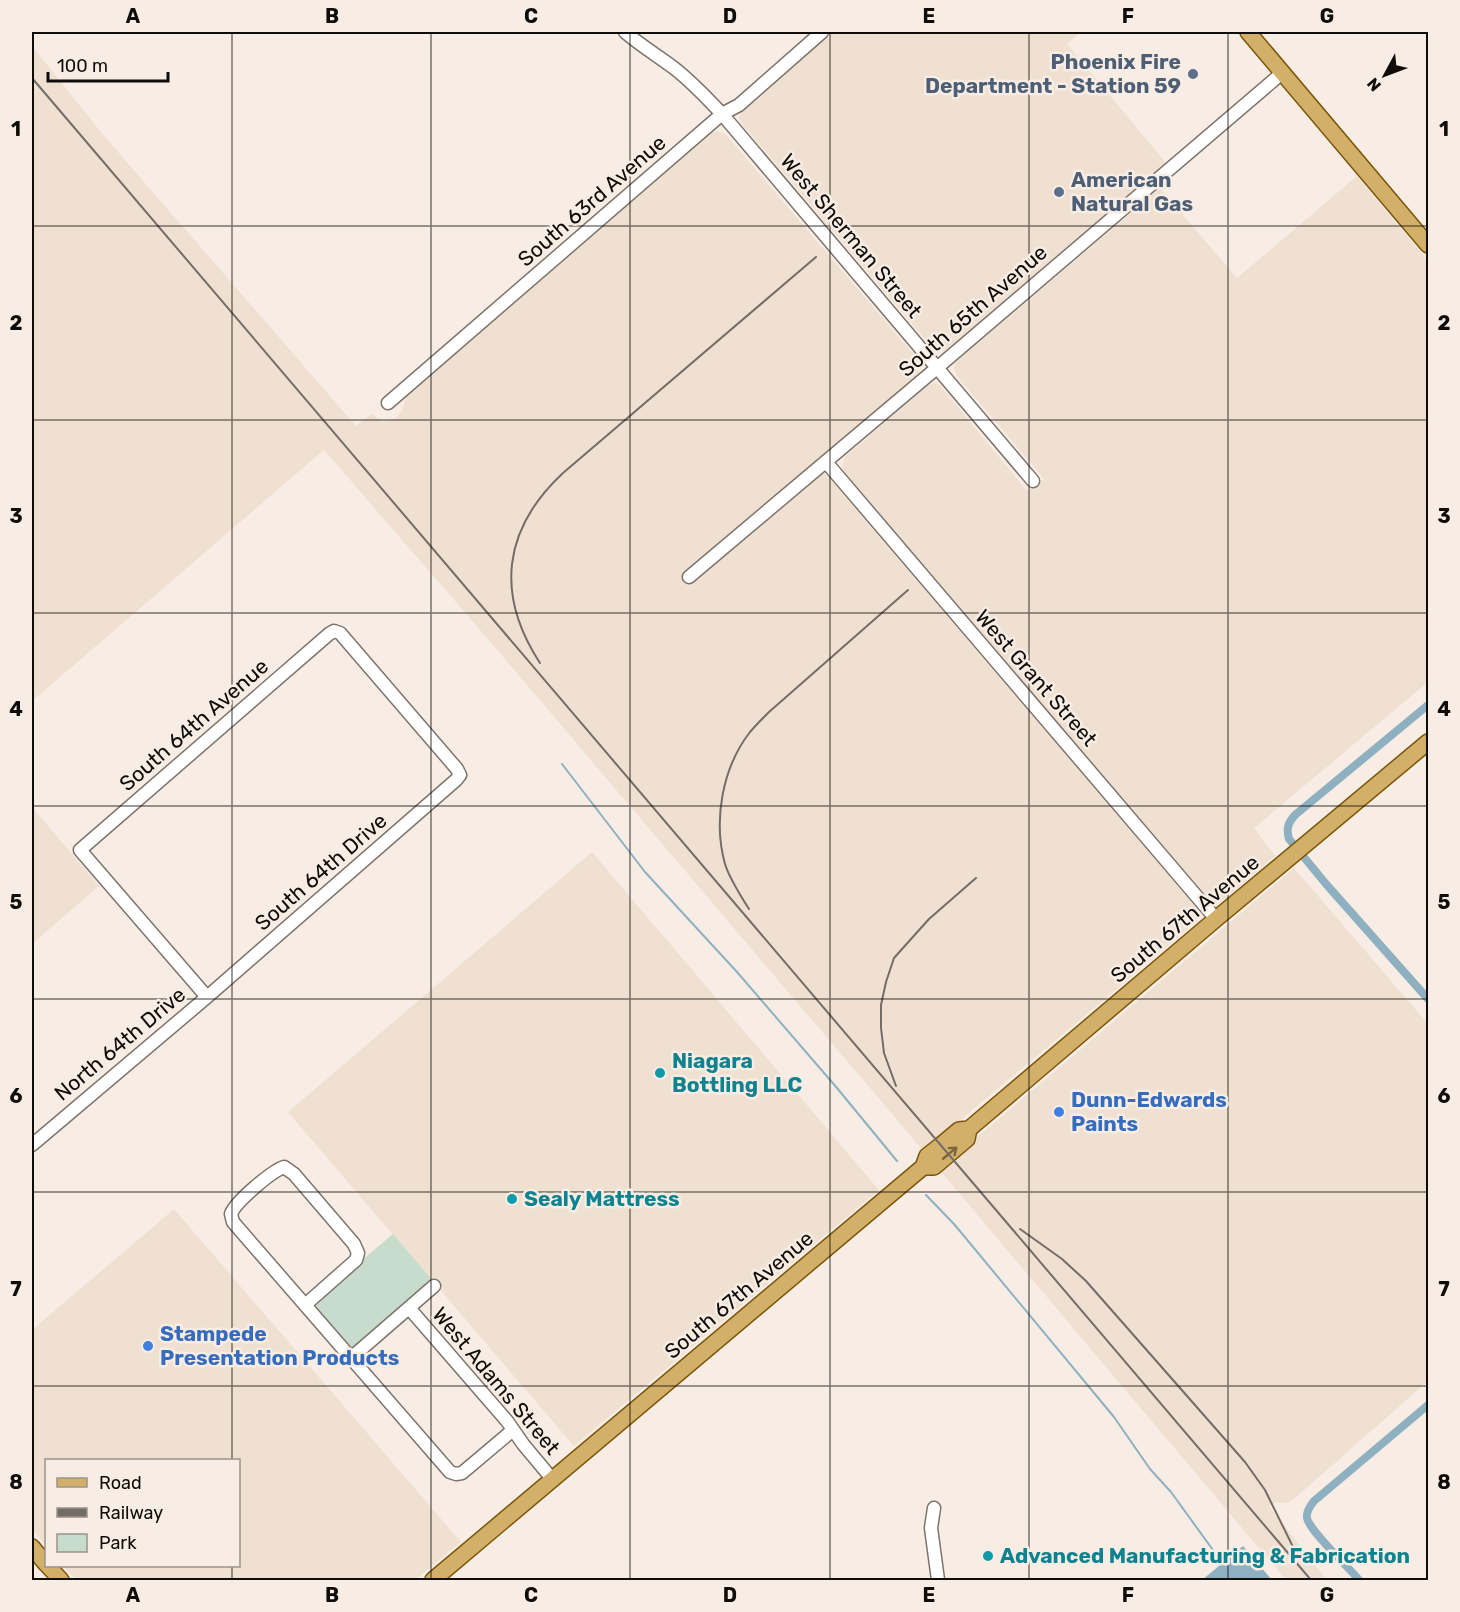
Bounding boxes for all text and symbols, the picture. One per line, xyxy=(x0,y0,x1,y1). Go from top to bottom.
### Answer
text: A xyxy=(126,4,141,28)
text: B xyxy=(325,4,339,28)
text: C xyxy=(524,4,538,28)
text: D xyxy=(723,4,737,28)
text: E xyxy=(923,4,935,28)
text: F xyxy=(1122,4,1134,28)
text: G xyxy=(1320,4,1334,28)
scale bar xyxy=(48,45,168,83)
north arrow xyxy=(1355,45,1415,105)
place label: Phoenix Fire Department - Station 59 xyxy=(925,49,1181,98)
text: 100 m xyxy=(57,55,108,77)
marker: Phoenix Fire Department - Station 59 xyxy=(1186,67,1200,81)
text: N xyxy=(1363,74,1385,95)
text: 1 xyxy=(11,117,21,141)
text: 1 xyxy=(1439,117,1449,141)
street label: South 63rd Avenue xyxy=(513,130,671,272)
street label: West Sherman Street xyxy=(775,148,927,323)
place label: American Natural Gas xyxy=(1071,167,1193,216)
marker: American Natural Gas xyxy=(1052,185,1066,199)
street label: South 65th Avenue xyxy=(893,239,1052,382)
text: 2 xyxy=(10,311,23,335)
text: 2 xyxy=(1438,311,1451,335)
text: 3 xyxy=(9,504,23,528)
text: 3 xyxy=(1437,504,1451,528)
street label: West Grant Street xyxy=(970,604,1102,751)
street label: South 64th Avenue xyxy=(114,653,273,796)
text: 4 xyxy=(9,697,23,721)
text: 4 xyxy=(1437,697,1451,721)
street label: South 64th Drive xyxy=(250,808,392,936)
street label: South 67th Avenue xyxy=(1105,849,1264,988)
text: 5 xyxy=(10,890,23,914)
text: 5 xyxy=(1438,890,1451,914)
street label: North 64th Drive xyxy=(49,982,190,1106)
place label: Niagara Bottling LLC xyxy=(672,1048,802,1097)
marker: Niagara Bottling LLC xyxy=(653,1066,667,1080)
text: 6 xyxy=(9,1084,23,1108)
text: 6 xyxy=(1437,1084,1451,1108)
place label: Dunn-Edwards Paints xyxy=(1071,1087,1227,1136)
marker: Dunn-Edwards Paints xyxy=(1052,1105,1066,1119)
one-way arrow xyxy=(942,1146,958,1159)
place label: Sealy Mattress xyxy=(524,1186,680,1211)
marker: Sealy Mattress xyxy=(505,1192,519,1206)
street label: South 67th Avenue xyxy=(659,1225,818,1364)
text: 7 xyxy=(10,1277,22,1301)
text: 7 xyxy=(1438,1277,1450,1301)
street label: West Adams Street xyxy=(427,1302,565,1460)
place label: Stampede Presentation Products xyxy=(160,1321,399,1370)
marker: Stampede Presentation Products xyxy=(141,1339,155,1353)
legend xyxy=(45,1459,240,1567)
text: 8 xyxy=(9,1470,23,1494)
text: 8 xyxy=(1437,1470,1451,1494)
text: Road xyxy=(99,1472,142,1494)
text: Railway xyxy=(99,1502,163,1524)
text: Park xyxy=(99,1532,137,1554)
place label: Advanced Manufacturing & Fabrication xyxy=(1000,1543,1410,1568)
marker: Advanced Manufacturing & Fabrication xyxy=(981,1549,995,1563)
text: A xyxy=(126,1583,141,1607)
text: B xyxy=(325,1583,339,1607)
text: C xyxy=(524,1583,538,1607)
text: D xyxy=(723,1583,737,1607)
text: E xyxy=(923,1583,935,1607)
text: F xyxy=(1122,1583,1134,1607)
text: G xyxy=(1320,1583,1334,1607)

